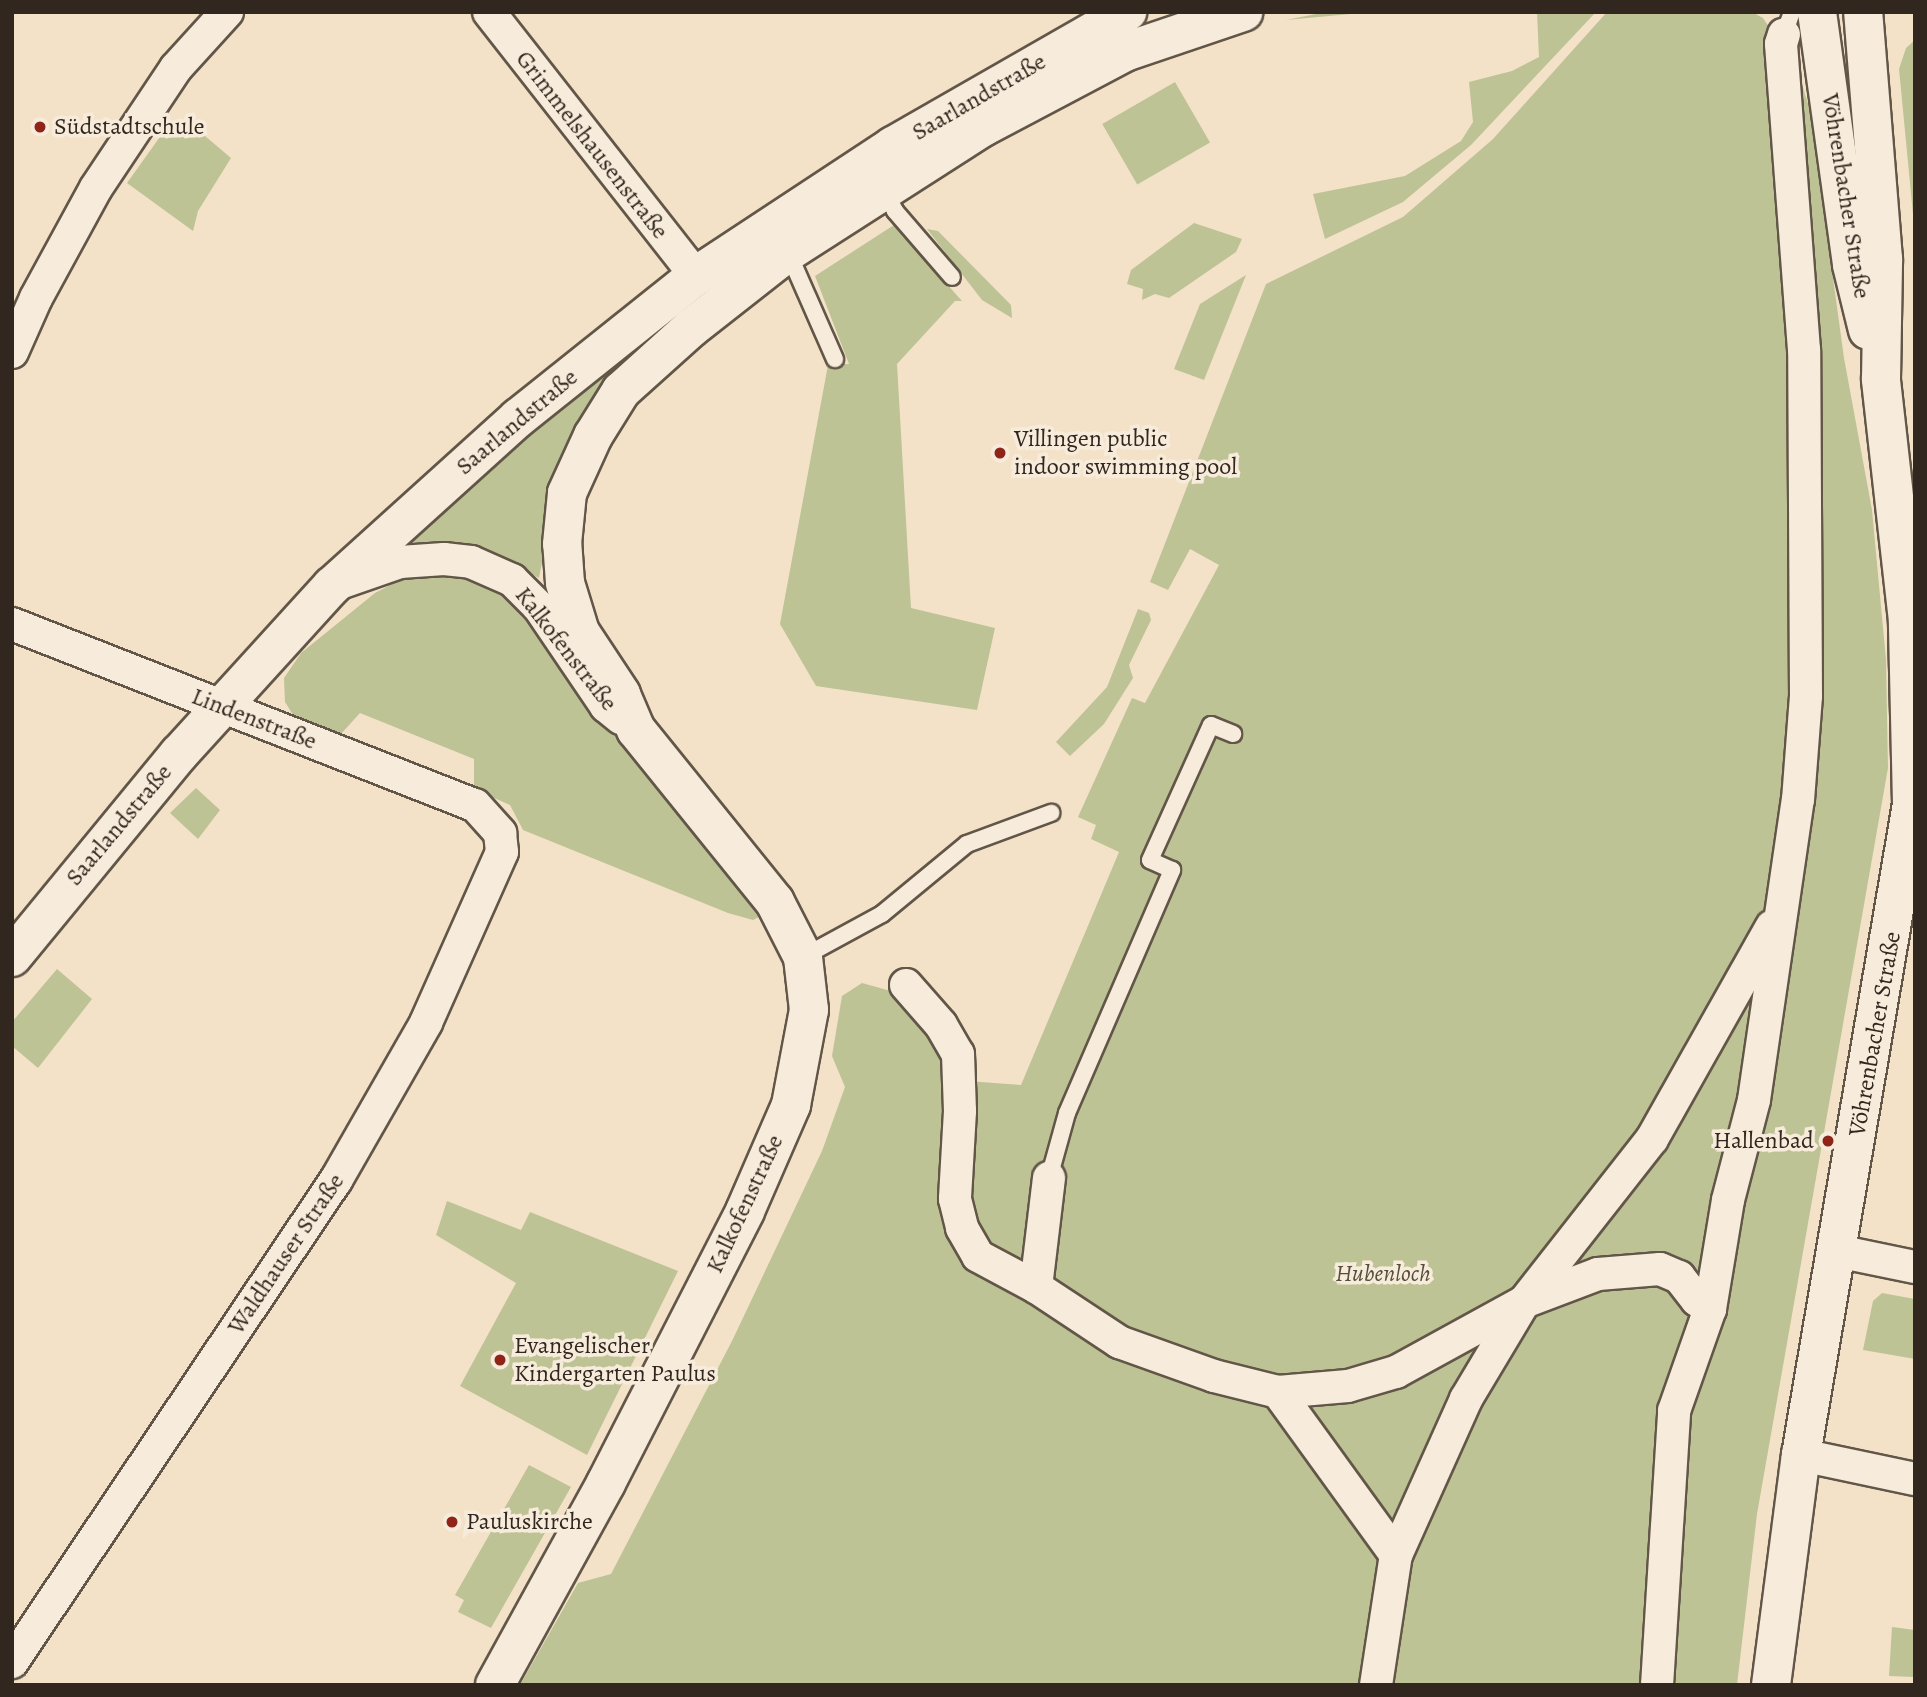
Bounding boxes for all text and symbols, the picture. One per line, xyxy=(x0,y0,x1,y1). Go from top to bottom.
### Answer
street label: Grimmelshausenstraße xyxy=(510,45,674,245)
street label: Saarlandstraße xyxy=(907,47,1051,147)
street label: Vöhrenbacher Straße xyxy=(1816,91,1876,301)
place label: Südstadtschule xyxy=(54,113,204,141)
marker: Südstadtschule xyxy=(32,119,48,135)
street label: Saarlandstraße xyxy=(450,363,584,481)
place label: Villingen public indoor swimming pool xyxy=(1014,425,1237,481)
marker: Villingen public indoor swimming pool xyxy=(992,445,1008,461)
street label: Kalkofenstraße xyxy=(509,581,623,717)
street label: Lindenstraße xyxy=(187,682,321,756)
street label: Saarlandstraße xyxy=(60,758,178,892)
street label: Vöhrenbacher Straße xyxy=(1843,929,1907,1139)
place label: Hallenbad xyxy=(1713,1127,1814,1155)
street label: Kalkofenstraße xyxy=(700,1130,790,1278)
marker: Hallenbad xyxy=(1820,1133,1836,1149)
street label: Waldhauser Straße xyxy=(222,1168,350,1340)
park label: Hubenloch xyxy=(1335,1260,1431,1288)
place label: Evangelischer Kindergarten Paulus xyxy=(514,1332,716,1388)
marker: Evangelischer Kindergarten Paulus xyxy=(492,1352,508,1368)
place label: Pauluskirche xyxy=(466,1508,593,1536)
marker: Pauluskirche xyxy=(444,1514,460,1530)

